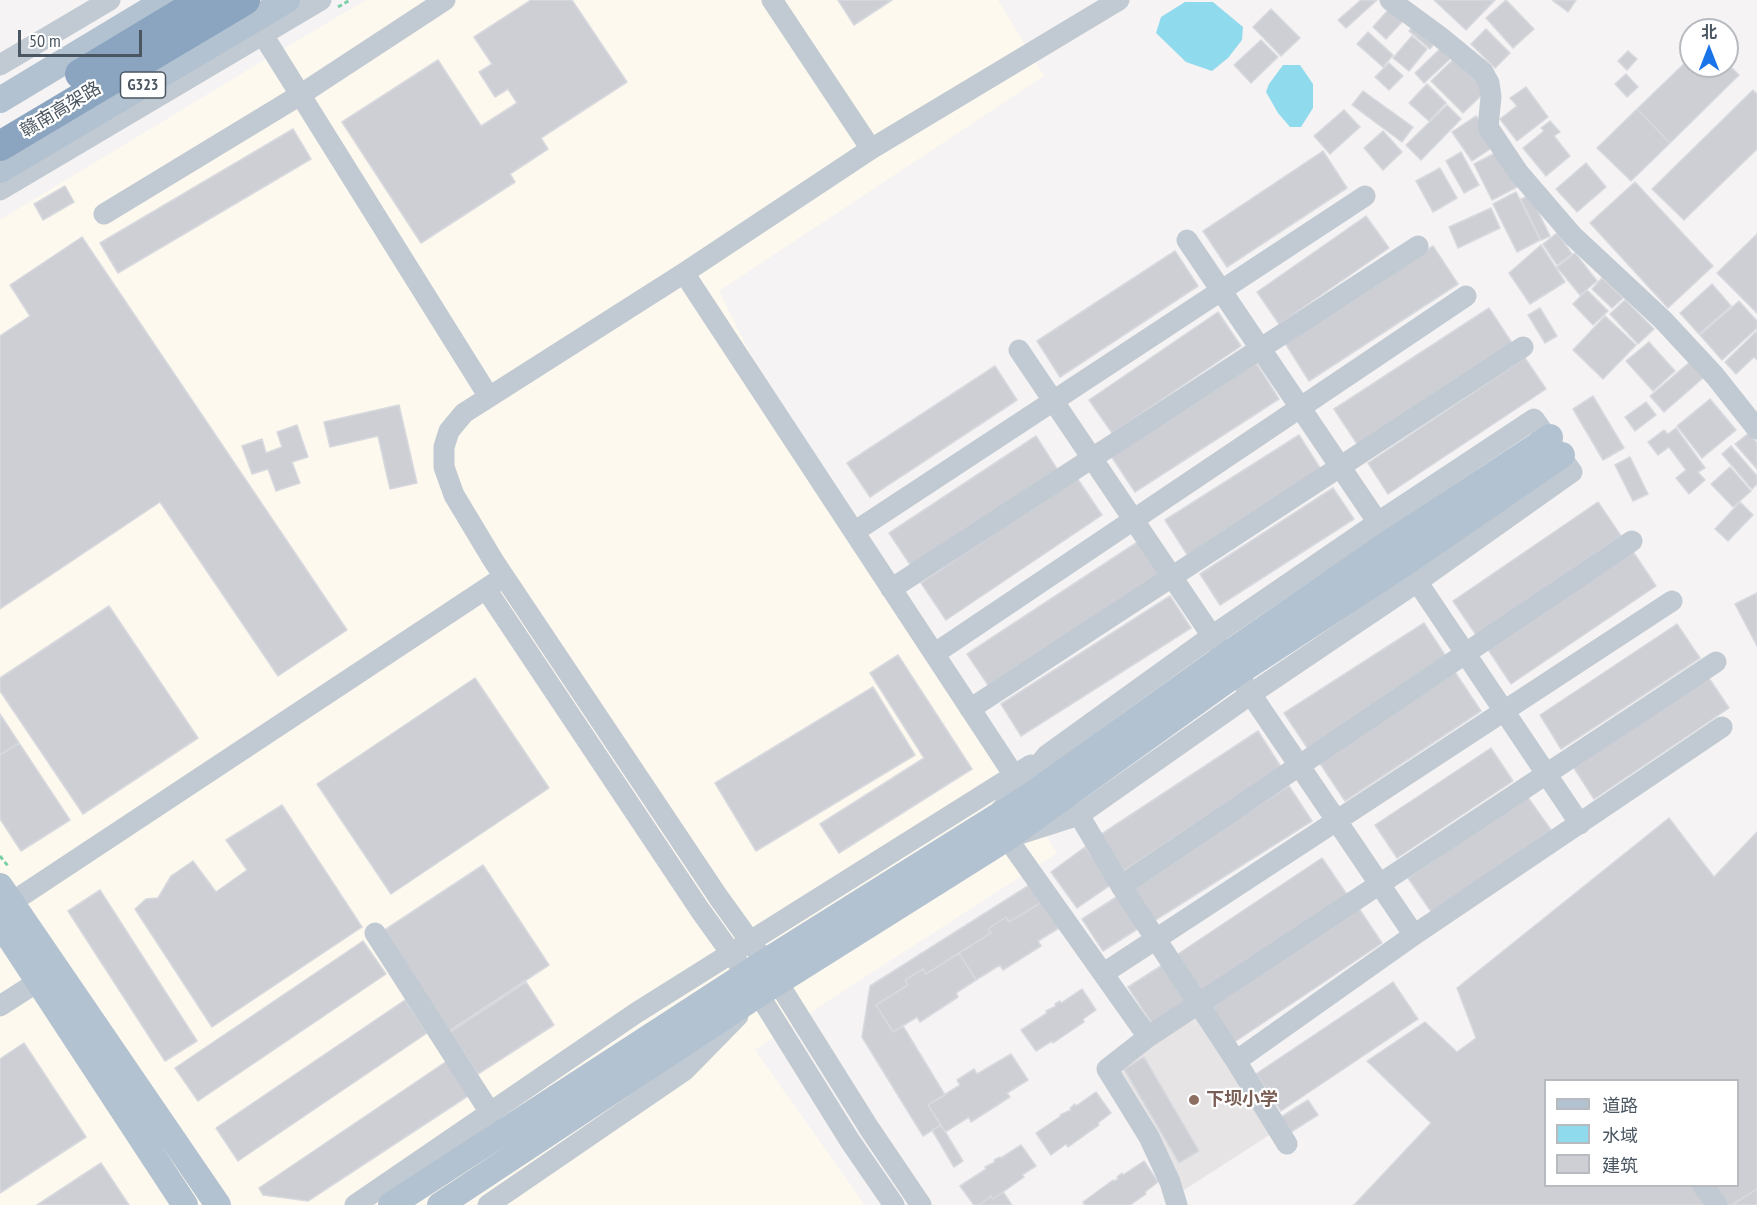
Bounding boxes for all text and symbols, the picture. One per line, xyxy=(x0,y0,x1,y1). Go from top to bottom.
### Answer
scale bar xyxy=(21,18,146,56)
north arrow xyxy=(1679,18,1739,78)
text: 北 xyxy=(1701,22,1717,42)
text: 50 m xyxy=(29,29,61,52)
road number: G323 xyxy=(120,72,166,98)
street label: 赣南高架路 xyxy=(17,78,105,142)
legend xyxy=(1544,1079,1739,1187)
place label: 下坝小学 xyxy=(1206,1089,1278,1111)
marker: 下坝小学 xyxy=(1187,1093,1201,1107)
text: 道路 xyxy=(1602,1094,1638,1117)
text: 水域 xyxy=(1602,1124,1638,1147)
text: 建筑 xyxy=(1602,1154,1638,1177)

